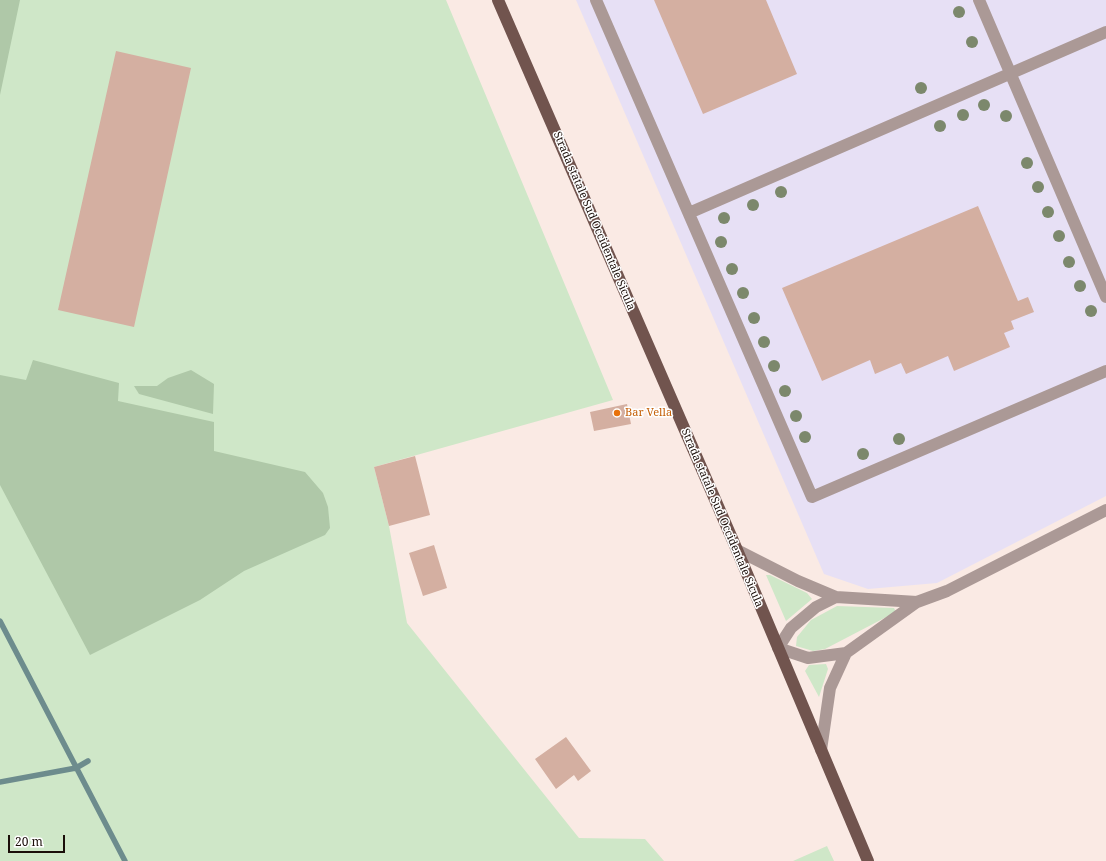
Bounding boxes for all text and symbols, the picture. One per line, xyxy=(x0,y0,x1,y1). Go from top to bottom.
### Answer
street label: Strada statale Sud Occidentale Sicula xyxy=(550,130,638,312)
place label: Bar Vella xyxy=(625,406,672,420)
marker: Bar Vella xyxy=(612,408,622,418)
street label: Strada statale Sud Occidentale Sicula xyxy=(678,427,766,609)
scale bar xyxy=(10,827,67,853)
text: 20 m xyxy=(15,833,43,850)

